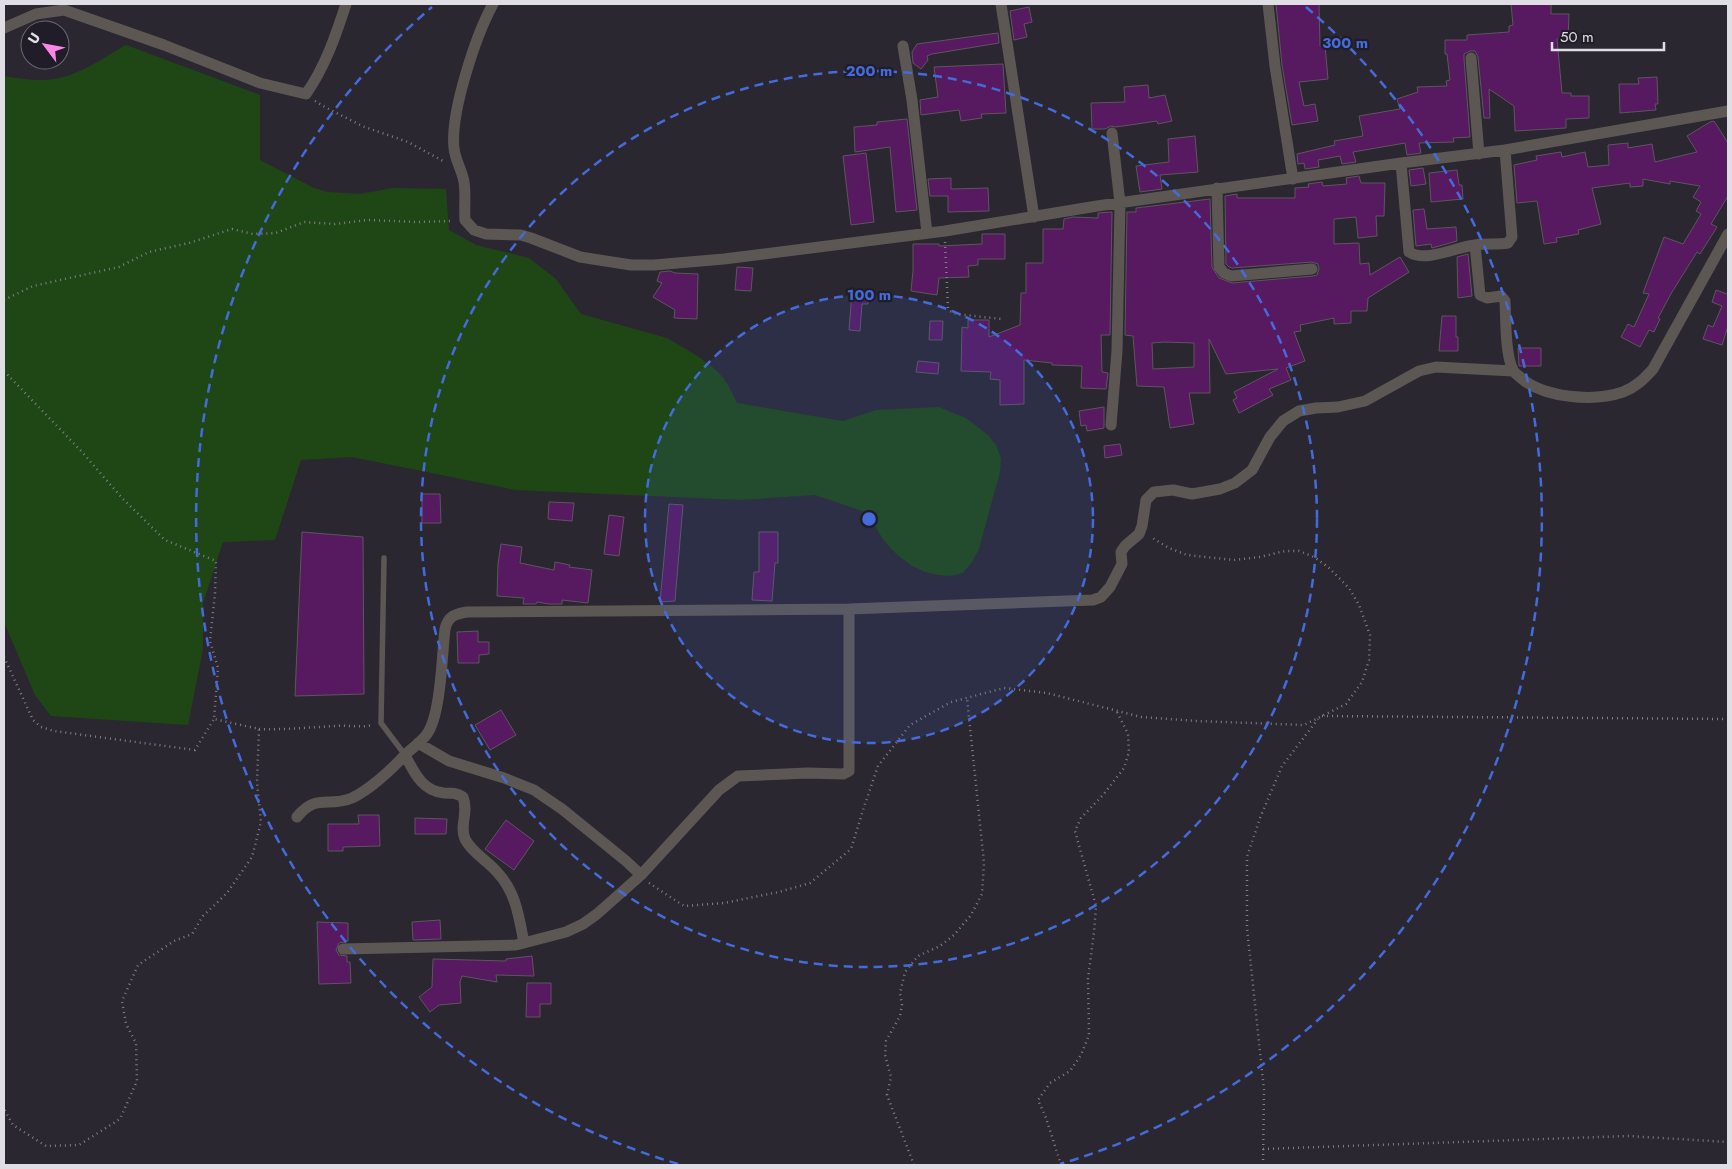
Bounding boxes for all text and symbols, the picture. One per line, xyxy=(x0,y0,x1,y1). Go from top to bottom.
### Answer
north arrow xyxy=(20,20,70,70)
scale bar xyxy=(1552,20,1664,52)
text: 50 m xyxy=(1560,26,1594,48)
text: U xyxy=(23,29,45,48)
text: 300 m xyxy=(1322,32,1368,54)
text: 200 m xyxy=(846,60,892,82)
text: 100 m xyxy=(847,284,891,306)
centre of rings xyxy=(860,510,878,528)

